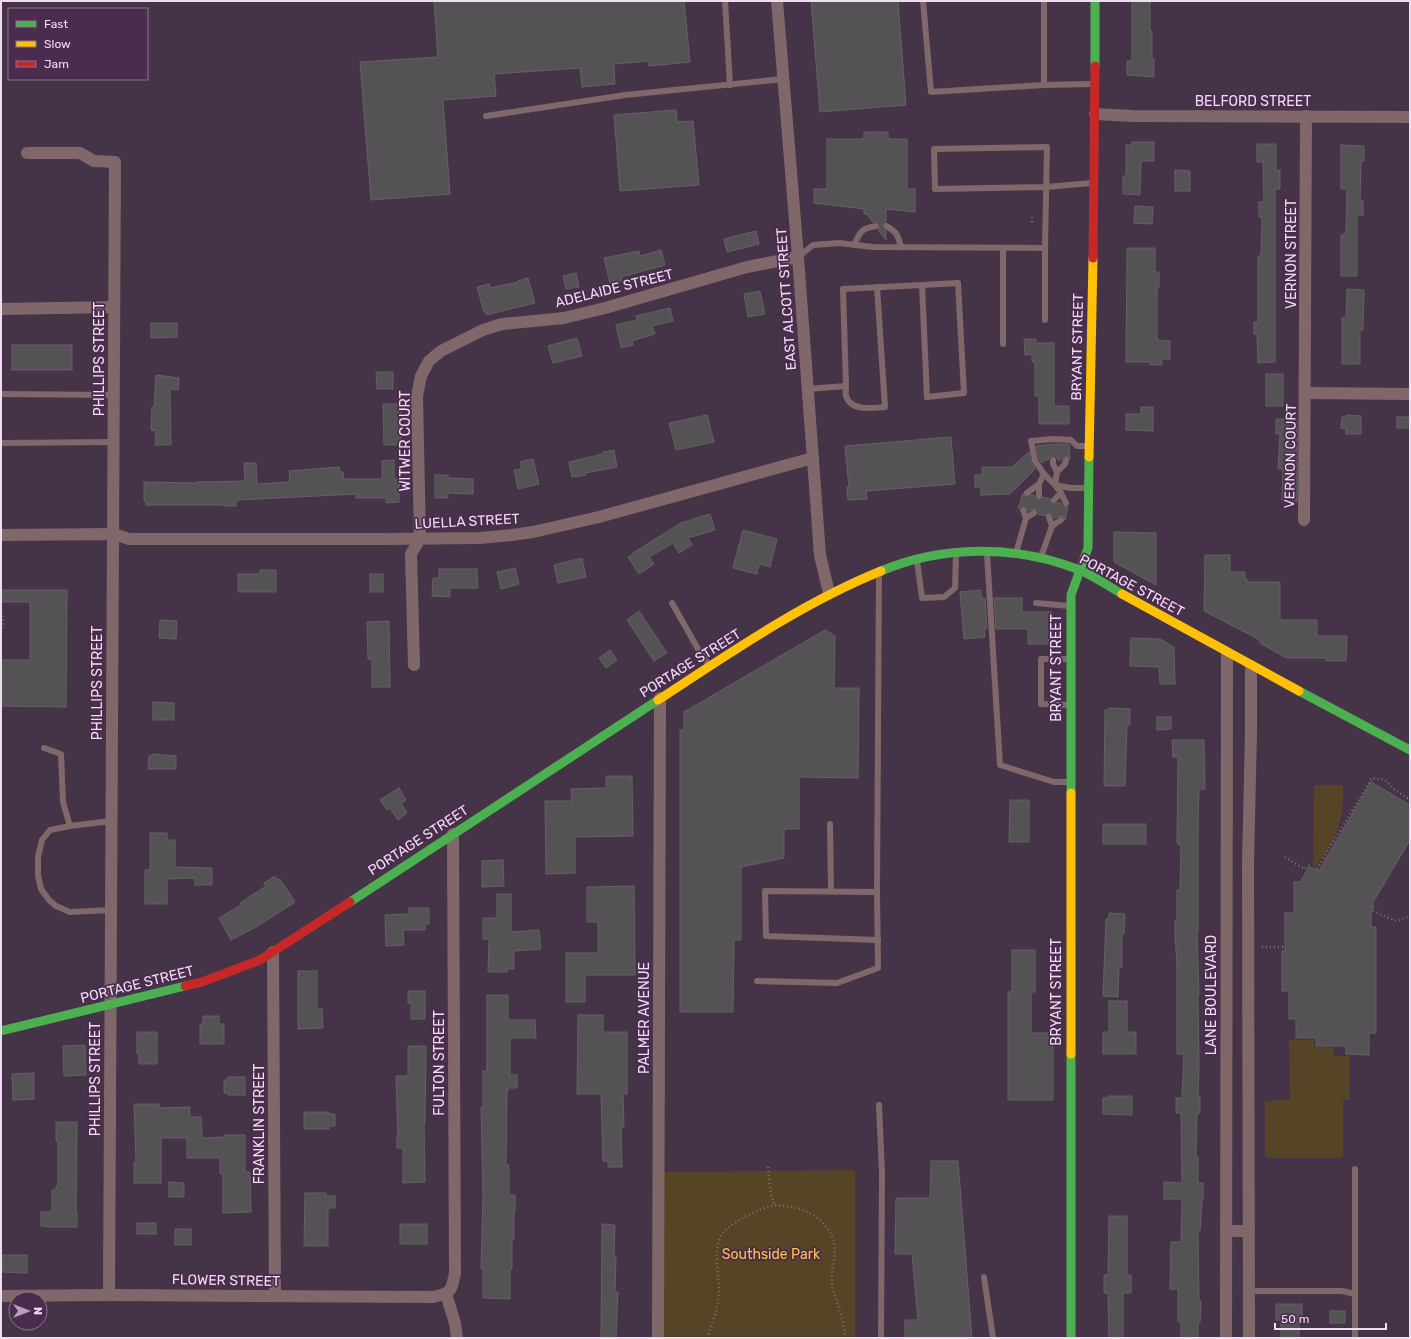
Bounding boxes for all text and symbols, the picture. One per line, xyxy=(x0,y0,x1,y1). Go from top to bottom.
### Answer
legend xyxy=(8,8,148,80)
text: Fast xyxy=(44,17,68,31)
text: Slow xyxy=(44,37,71,51)
text: Jam xyxy=(44,57,69,71)
street label: BELFORD STREET xyxy=(1195,93,1311,110)
street label: VERNON STREET xyxy=(1283,199,1300,309)
street label: EAST ALCOTT STREET xyxy=(773,227,800,371)
street label: ADELAIDE STREET xyxy=(553,266,675,311)
street label: BRYANT STREET xyxy=(1068,293,1087,401)
street label: PHILLIPS STREET xyxy=(91,302,108,416)
street label: WITWER COURT xyxy=(397,390,414,492)
street label: VERNON COURT xyxy=(1281,403,1300,509)
street label: LUELLA STREET xyxy=(414,510,520,533)
street label: PORTAGE STREET xyxy=(1076,551,1187,620)
street label: BRYANT STREET xyxy=(1048,614,1065,722)
street label: PORTAGE STREET xyxy=(636,625,744,701)
street label: PHILLIPS STREET xyxy=(89,626,106,740)
street label: PORTAGE STREET xyxy=(365,802,472,879)
street label: LANE BOULEVARD xyxy=(1203,935,1220,1055)
street label: BRYANT STREET xyxy=(1048,938,1065,1046)
street label: PORTAGE STREET xyxy=(79,962,196,1007)
street label: PALMER AVENUE xyxy=(636,962,653,1074)
street label: FULTON STREET xyxy=(431,1010,448,1116)
street label: PHILLIPS STREET xyxy=(87,1022,104,1136)
street label: FRANKLIN STREET xyxy=(251,1064,268,1184)
park label: Southside Park xyxy=(722,1246,821,1263)
street label: FLOWER STREET xyxy=(172,1271,280,1290)
north arrow xyxy=(8,1291,48,1331)
scale bar xyxy=(1275,1305,1386,1331)
text: N xyxy=(31,1307,44,1315)
text: 50 m xyxy=(1281,1312,1309,1326)

